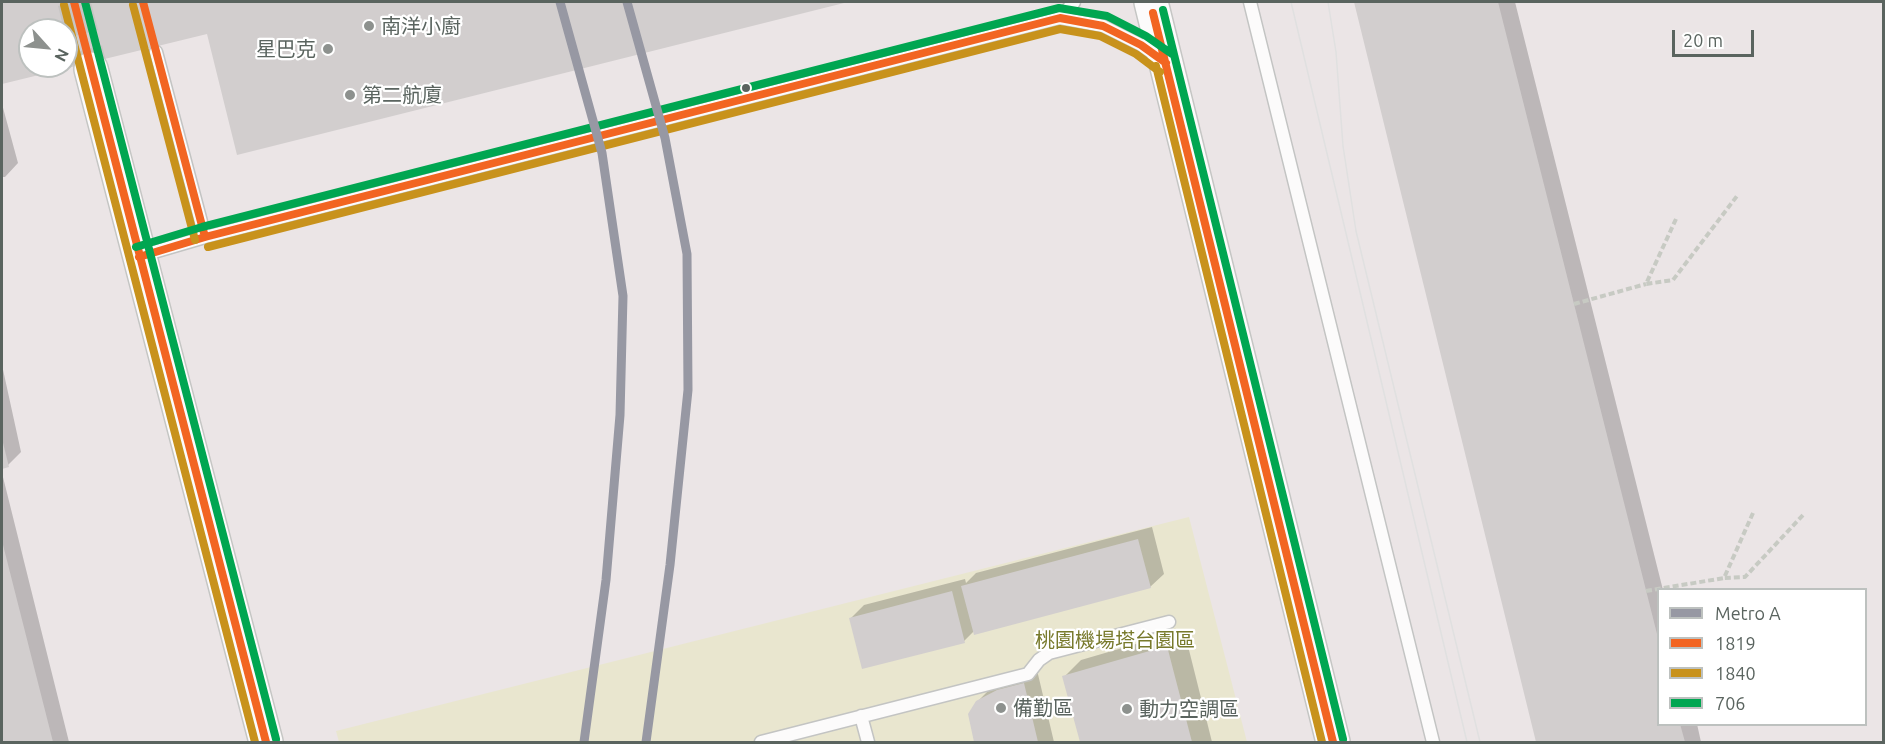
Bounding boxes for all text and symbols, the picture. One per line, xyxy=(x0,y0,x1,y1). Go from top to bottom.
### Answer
place label: 南洋小廚 xyxy=(381,14,461,38)
north arrow xyxy=(18,18,78,78)
scale bar xyxy=(1675,18,1758,56)
marker: 南洋小廚 xyxy=(362,19,376,33)
text: 20 m xyxy=(1683,30,1723,50)
place label: 星巴克 xyxy=(256,37,316,61)
marker: 星巴克 xyxy=(321,42,335,56)
text: N xyxy=(52,46,73,65)
unlabelled marker xyxy=(740,82,752,94)
place label: 第二航廈 xyxy=(362,83,442,107)
marker: 第二航廈 xyxy=(343,88,357,102)
legend xyxy=(1657,588,1867,726)
text: Metro A xyxy=(1715,603,1781,623)
park label: 桃園機場塔台園區 xyxy=(1035,628,1195,652)
text: 1819 xyxy=(1715,633,1756,653)
text: 1840 xyxy=(1715,663,1756,683)
text: 706 xyxy=(1715,693,1745,713)
place label: 備勤區 xyxy=(1013,696,1073,720)
place label: 動力空調區 xyxy=(1139,697,1239,721)
marker: 備勤區 xyxy=(994,701,1008,715)
marker: 動力空調區 xyxy=(1120,702,1134,716)

